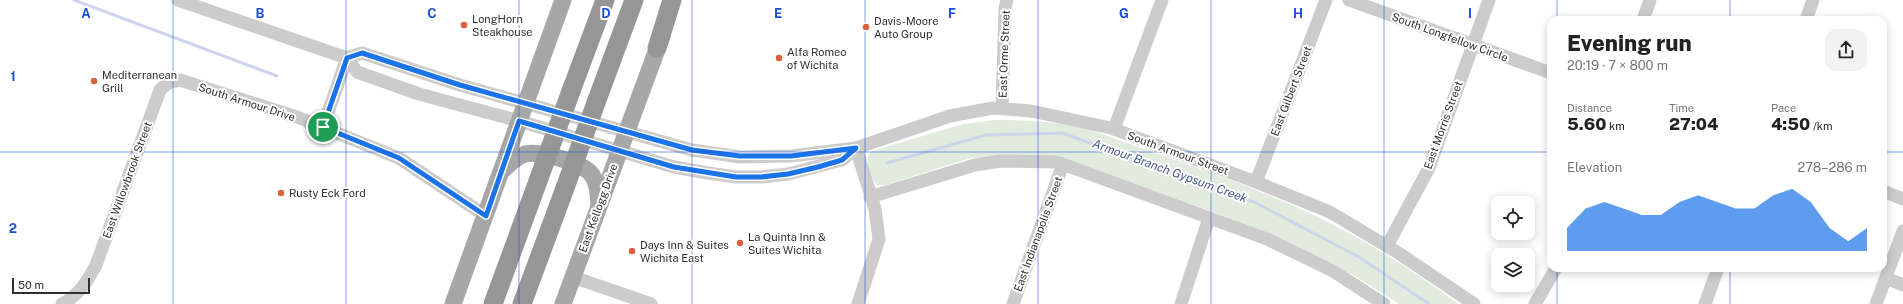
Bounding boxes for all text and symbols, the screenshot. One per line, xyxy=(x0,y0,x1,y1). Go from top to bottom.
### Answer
text: A xyxy=(81,6,91,21)
text: B xyxy=(256,6,265,21)
text: C xyxy=(427,6,437,21)
text: D xyxy=(601,6,611,21)
text: E xyxy=(774,6,782,21)
text: F xyxy=(948,6,956,21)
text: G xyxy=(1119,6,1129,21)
text: H xyxy=(1293,6,1303,21)
text: I xyxy=(1468,6,1472,21)
street label: East Orme Street xyxy=(996,10,1012,98)
street label: South Longfellow Circle xyxy=(1390,10,1510,64)
place label: LongHorn Steakhouse xyxy=(472,13,532,38)
place label: Davis-Moore Auto Group xyxy=(874,15,938,40)
marker: LongHorn Steakhouse xyxy=(459,20,469,30)
marker: Davis-Moore Auto Group xyxy=(861,22,871,32)
button: share xyxy=(1825,29,1867,71)
text: Evening run xyxy=(1567,30,1692,56)
street label: East Gilbert Street xyxy=(1268,44,1314,138)
place label: Alfa Romeo of Wichita xyxy=(787,46,846,71)
marker: Alfa Romeo of Wichita xyxy=(774,53,784,63)
text: 20:19 · 7 × 800 m xyxy=(1567,58,1668,73)
text: 1 xyxy=(10,69,16,84)
place label: Mediterranean Grill xyxy=(102,69,177,94)
marker: Mediterranean Grill xyxy=(89,76,99,86)
street label: East Morris Street xyxy=(1422,79,1464,171)
street label: South Armour Drive xyxy=(197,81,297,123)
text: Distance xyxy=(1567,102,1612,114)
text: Time xyxy=(1669,102,1694,114)
text: Pace xyxy=(1771,102,1796,114)
pin xyxy=(306,110,340,144)
text: 5.60 xyxy=(1567,114,1606,134)
text: 27:04 xyxy=(1669,114,1718,134)
text: 4:50 xyxy=(1771,114,1810,134)
icon: arrive xyxy=(312,116,334,138)
street label: East Willowbrook Street xyxy=(100,120,154,240)
text: km xyxy=(1606,120,1625,132)
text: /km xyxy=(1810,120,1833,132)
street label: South Armour Street xyxy=(1126,129,1230,177)
water label: Armour Branch Gypsum Creek xyxy=(1091,136,1250,206)
text: Elevation xyxy=(1567,160,1622,175)
text: 278–286 m xyxy=(1797,160,1867,175)
street label: East Kellogg Drive xyxy=(576,162,620,254)
street label: East Indianapolis Street xyxy=(1012,175,1064,293)
place label: Rusty Eck Ford xyxy=(289,187,366,199)
marker: Rusty Eck Ford xyxy=(276,188,286,198)
map controls xyxy=(1491,196,1535,292)
button: locate xyxy=(1491,196,1535,240)
text: 2 xyxy=(9,221,17,236)
place label: La Quinta Inn & Suites Wichita xyxy=(748,231,826,256)
marker: La Quinta Inn & Suites Wichita xyxy=(735,238,745,248)
place label: Days Inn & Suites Wichita East xyxy=(640,239,729,264)
marker: Days Inn & Suites Wichita East xyxy=(627,246,637,256)
button: layers xyxy=(1491,248,1535,292)
scale bar xyxy=(12,276,90,295)
text: 50 m xyxy=(18,279,44,291)

